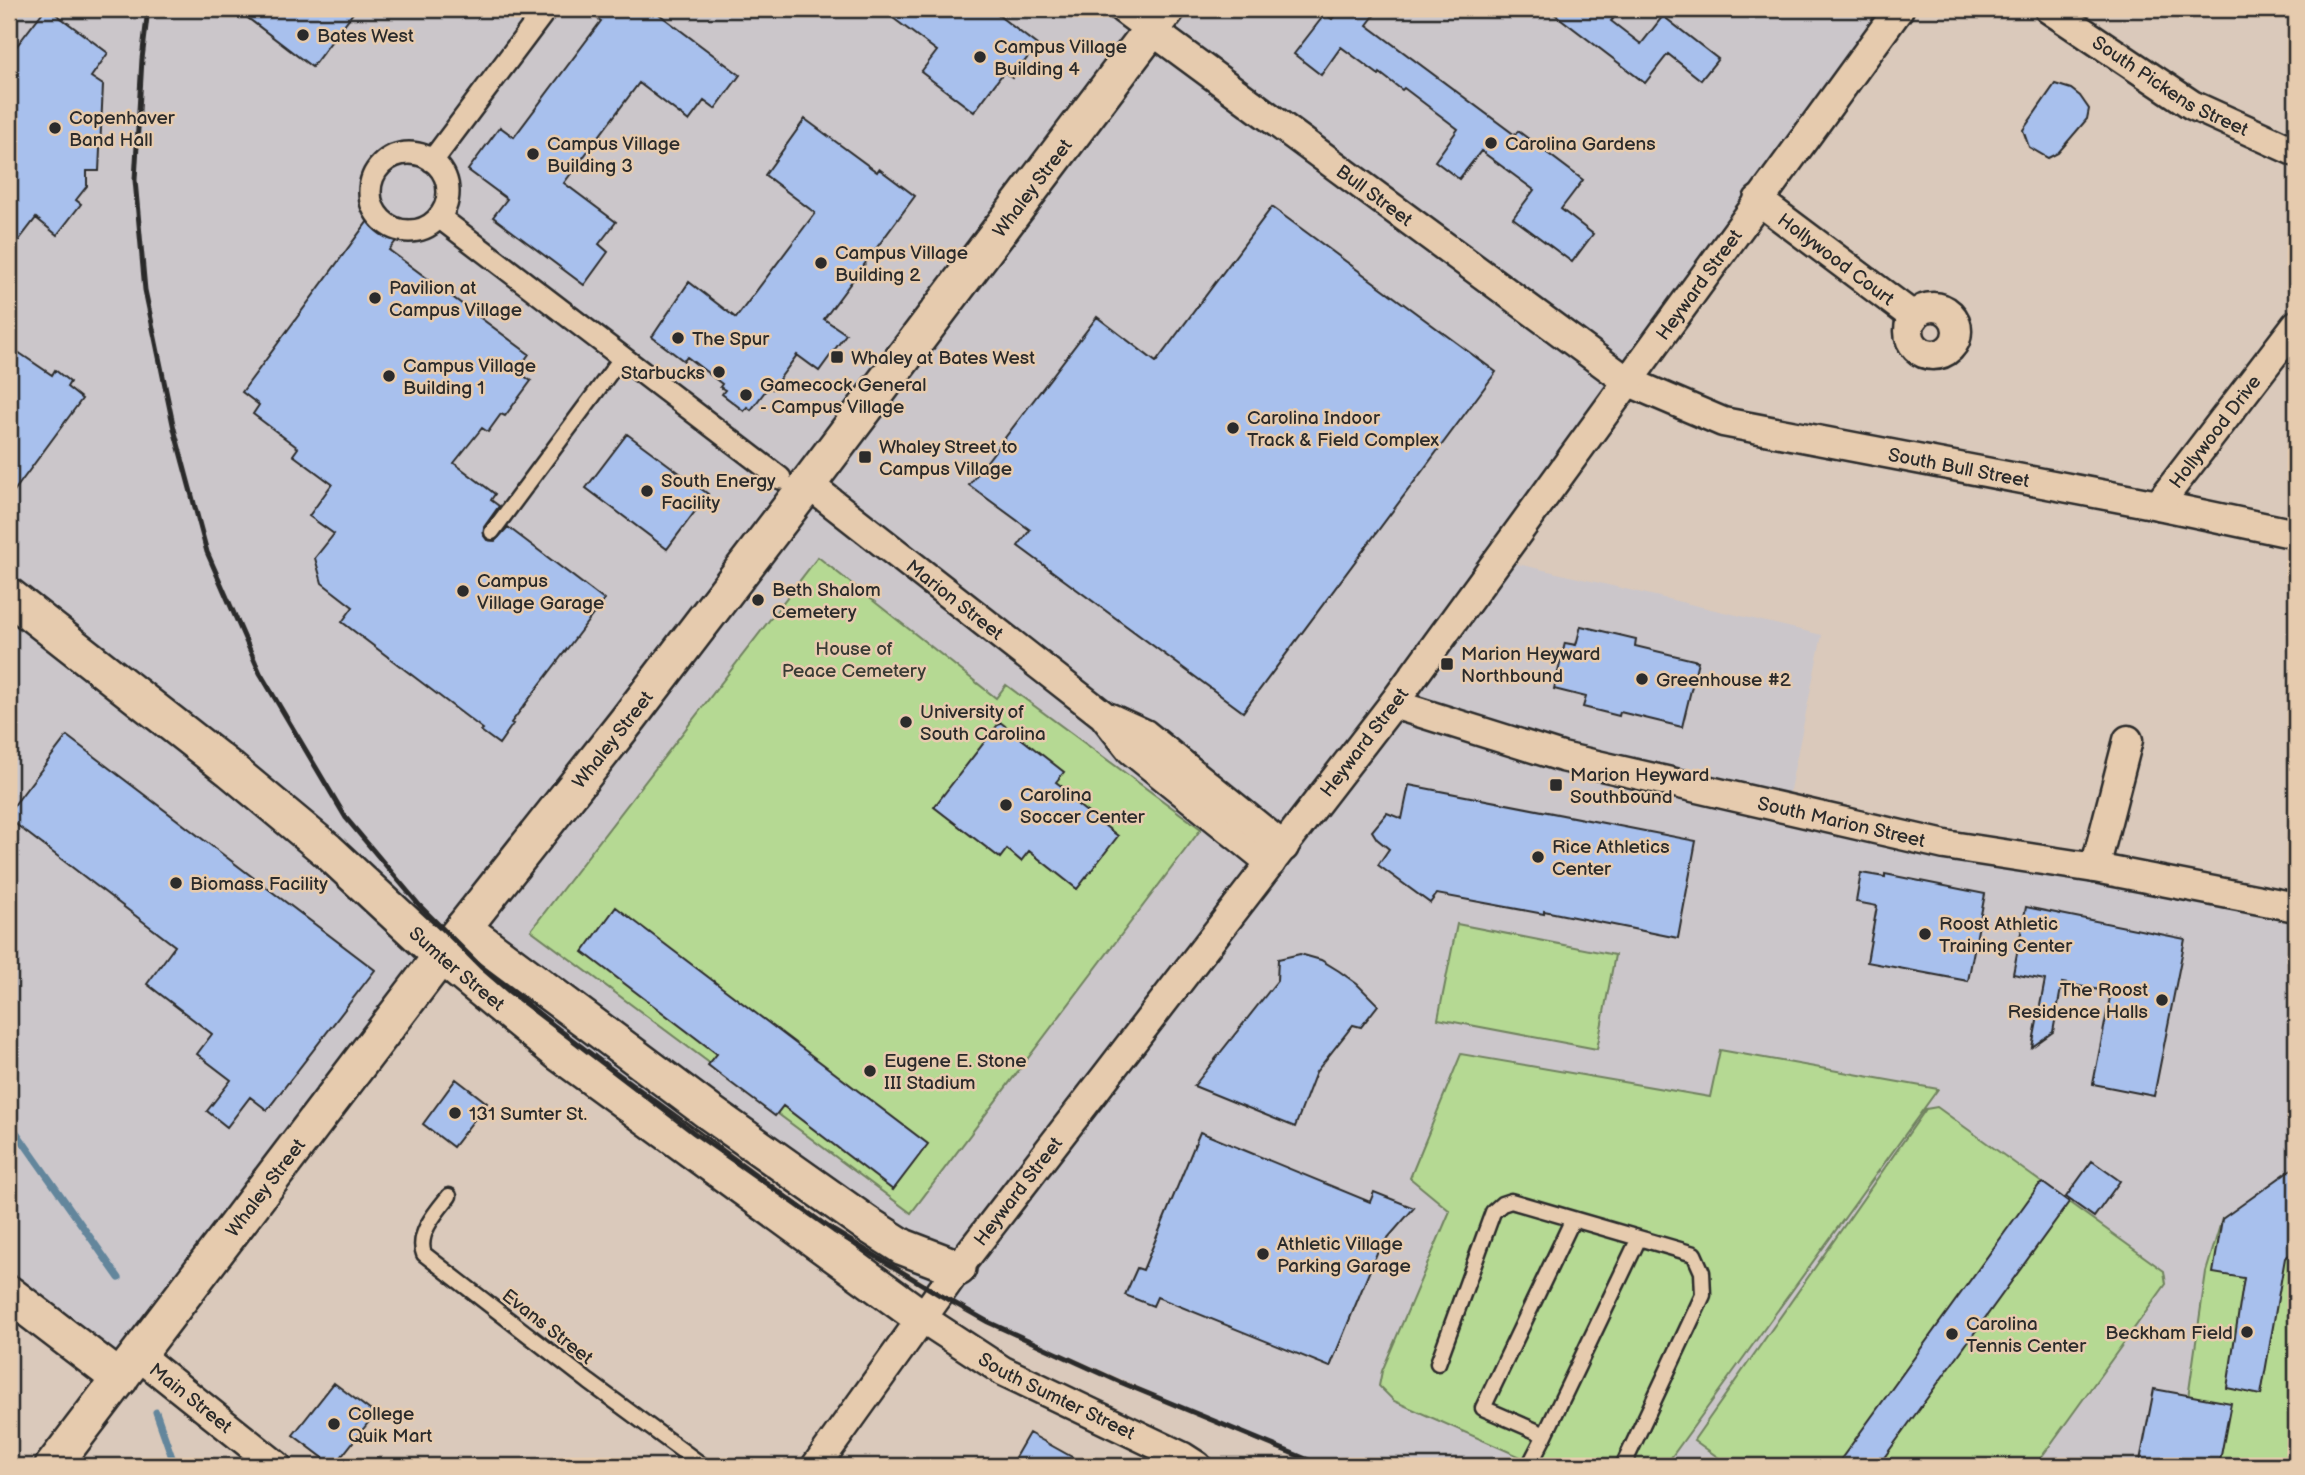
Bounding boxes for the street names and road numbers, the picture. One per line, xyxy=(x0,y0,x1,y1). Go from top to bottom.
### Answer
street label: South Pickens Street xyxy=(2087,31,2252,142)
street label: Whaley Street xyxy=(988,135,1078,242)
street label: Bull Street xyxy=(1331,160,1417,232)
street label: Hollywood Court xyxy=(1773,209,1898,311)
street label: Heyward Street xyxy=(1652,225,1748,345)
street label: Hollywood Drive xyxy=(2165,371,2266,493)
street label: South Bull Street xyxy=(1886,444,2031,493)
street label: Marion Street xyxy=(901,555,1008,646)
street label: Heyward Street xyxy=(1316,684,1414,802)
street label: Whaley Street xyxy=(568,687,659,793)
street label: South Marion Street xyxy=(1755,792,1927,853)
street label: Sumter Street xyxy=(404,922,509,1017)
street label: Heyward Street xyxy=(969,1133,1068,1251)
street label: Whaley Street xyxy=(221,1135,311,1242)
street label: Evans Street xyxy=(497,1284,597,1370)
street label: South Sumter Street xyxy=(973,1348,1138,1445)
street label: Main Street xyxy=(144,1359,236,1439)

